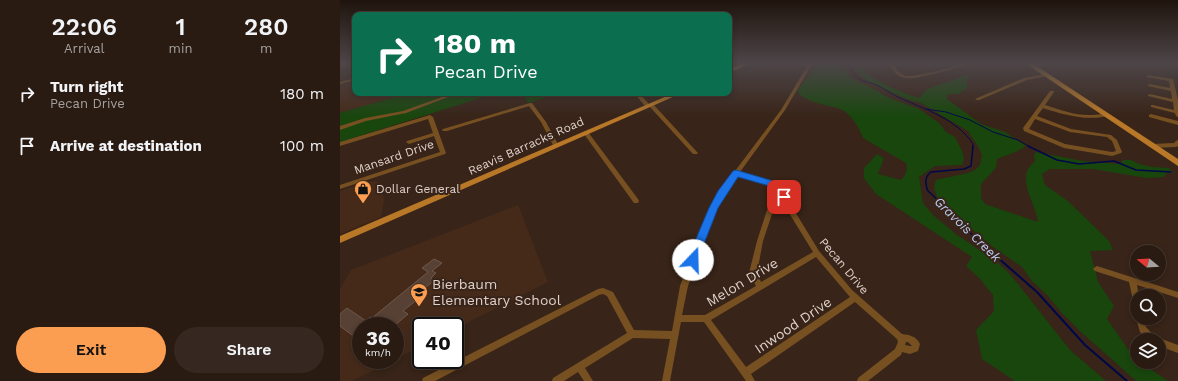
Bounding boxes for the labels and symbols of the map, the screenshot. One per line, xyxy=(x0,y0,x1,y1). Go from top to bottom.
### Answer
street label: Reavis Barracks Road xyxy=(466,114,586,178)
street label: Mansard Drive xyxy=(352,137,436,177)
shop icon: Dollar General xyxy=(353,179,373,204)
pin xyxy=(767,180,801,214)
place label: Dollar General xyxy=(376,182,460,196)
water label: Gravois Creek xyxy=(931,194,1005,265)
street label: Pecan Drive xyxy=(816,235,872,297)
position arrow xyxy=(672,239,714,281)
north arrow xyxy=(1130,245,1166,281)
street label: Melon Drive xyxy=(703,254,781,310)
place label: Bierbaum Elementary School xyxy=(432,276,562,308)
school or university icon: Bierbaum Elementary School xyxy=(409,282,429,307)
street label: Inwood Drive xyxy=(752,293,834,357)
speed limit sign: 40 xyxy=(412,317,464,369)

